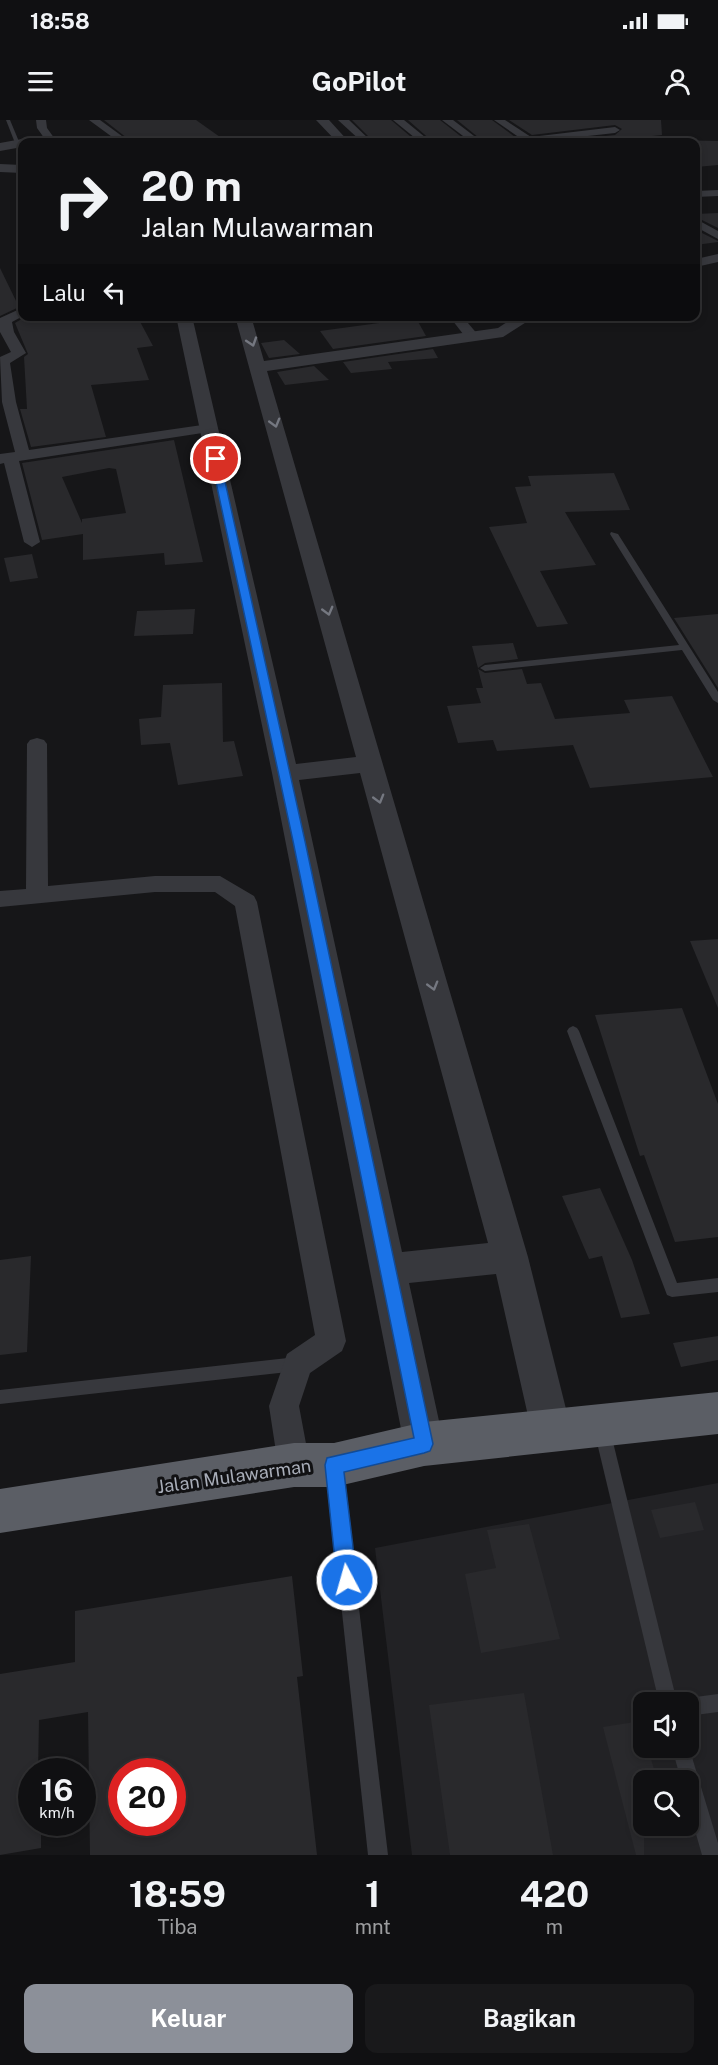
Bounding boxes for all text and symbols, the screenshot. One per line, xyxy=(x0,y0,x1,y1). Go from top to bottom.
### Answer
text: 18:58 xyxy=(30,8,90,34)
icon: menu xyxy=(24,65,57,98)
text: GoPilot xyxy=(312,65,406,97)
icon: person xyxy=(661,65,694,98)
text: 20 m xyxy=(141,161,242,210)
icon: right xyxy=(42,162,120,240)
text: Jalan Mulawarman xyxy=(141,211,374,243)
icon: left xyxy=(98,276,131,309)
text: Lalu xyxy=(42,280,86,306)
one-way arrow xyxy=(244,336,257,347)
one-way arrow xyxy=(268,418,281,428)
pin xyxy=(190,433,241,484)
icon: arrive xyxy=(199,442,232,475)
one-way arrow xyxy=(321,606,334,616)
one-way arrow xyxy=(372,793,384,804)
one-way arrow xyxy=(425,981,438,991)
street label: Jalan Mulawarman xyxy=(156,1455,312,1497)
position arrow xyxy=(315,1548,379,1612)
map controls xyxy=(633,1692,699,1836)
button: sound xyxy=(633,1692,699,1758)
speed limit sign: 20 xyxy=(108,1758,186,1836)
button: search xyxy=(633,1770,699,1836)
text: 16 xyxy=(41,1772,73,1808)
text: km/h xyxy=(39,1804,75,1821)
text: 18:59 xyxy=(129,1873,226,1915)
text: 1 xyxy=(365,1873,381,1915)
text: 420 xyxy=(520,1873,589,1915)
text: Tiba xyxy=(157,1915,197,1939)
text: mnt xyxy=(355,1915,391,1939)
text: m xyxy=(546,1915,563,1939)
button: Keluar xyxy=(24,1984,353,2053)
button: Bagikan xyxy=(365,1984,694,2053)

